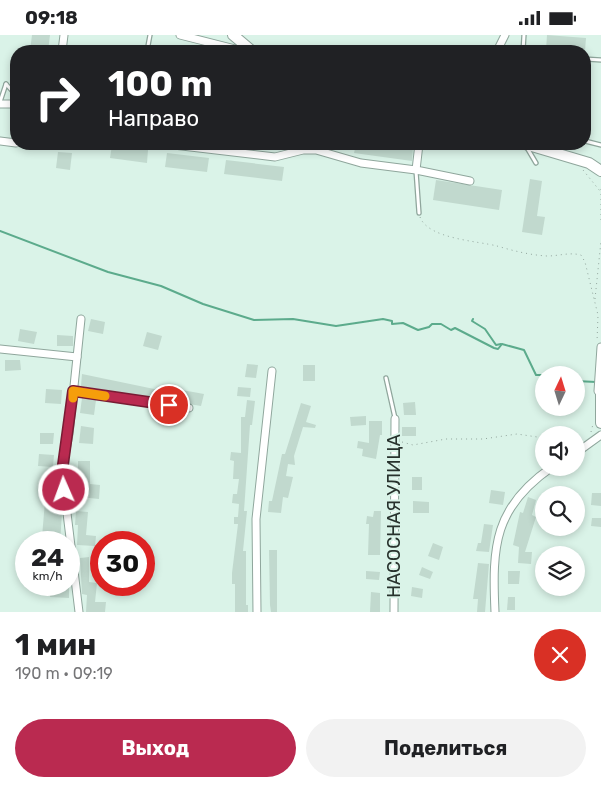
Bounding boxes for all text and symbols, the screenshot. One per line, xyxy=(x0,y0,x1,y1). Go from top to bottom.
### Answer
text: 09:18 xyxy=(25,6,78,29)
text: 100 m xyxy=(108,63,213,105)
icon: right xyxy=(25,65,90,130)
text: Направо xyxy=(108,105,199,132)
north arrow xyxy=(535,366,585,416)
map controls xyxy=(535,366,585,596)
pin xyxy=(148,384,190,426)
icon: arrive xyxy=(155,391,183,419)
button: sound xyxy=(535,426,585,476)
street label: НАСОСНАЯ УЛИЦА xyxy=(383,434,405,598)
position arrow xyxy=(37,463,89,515)
button: search xyxy=(535,486,585,536)
speed limit sign: 30 xyxy=(90,531,155,596)
text: 24 xyxy=(31,543,64,572)
button: layers xyxy=(535,546,585,596)
text: km/h xyxy=(33,569,62,583)
text: 1 мин xyxy=(15,627,96,663)
button: close xyxy=(534,629,586,681)
text: 190 m · 09:19 xyxy=(15,664,113,683)
button: Выход xyxy=(15,719,296,777)
button: Поделиться xyxy=(306,719,586,777)

